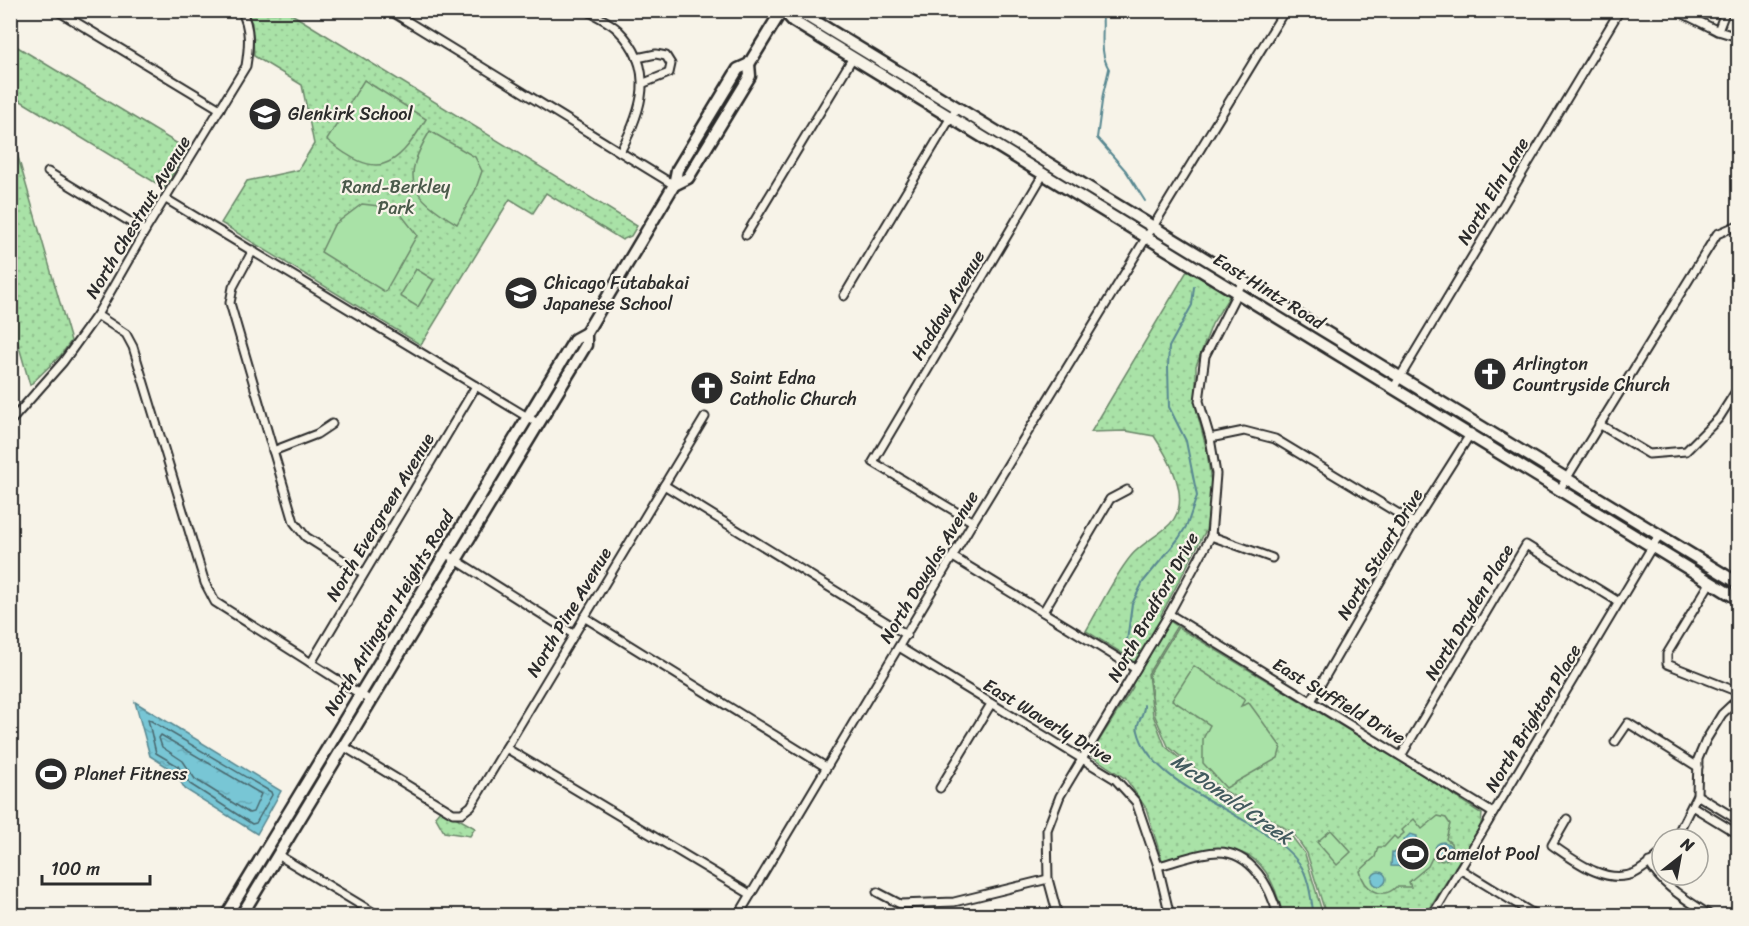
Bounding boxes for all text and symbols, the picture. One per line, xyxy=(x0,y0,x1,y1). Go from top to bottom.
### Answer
school or university icon: Glenkirk School xyxy=(247,96,283,132)
place label: Glenkirk School xyxy=(288,98,413,130)
street label: North Chestnut Avenue xyxy=(76,129,200,305)
street label: North Elm Lane xyxy=(1448,131,1538,251)
park label: Rand-Berkley Park xyxy=(342,171,451,224)
street label: Haddow Avenue xyxy=(902,243,994,367)
street label: East Hintz Road xyxy=(1207,244,1333,339)
place label: Chicago Futabakai Japanese School xyxy=(543,267,690,320)
school or university icon: Chicago Futabakai Japanese School xyxy=(503,275,539,311)
place label: Arlington Countryside Church xyxy=(1512,348,1670,401)
church icon: Arlington Countryside Church xyxy=(1472,356,1508,392)
place label: Saint Edna Catholic Church xyxy=(730,362,857,415)
church icon: Saint Edna Catholic Church xyxy=(689,370,725,406)
street label: North Evergreen Avenue xyxy=(317,426,443,608)
street label: North Stuart Drive xyxy=(1328,482,1432,626)
street label: North Douglas Avenue xyxy=(871,484,987,650)
street label: North Arlington Heights Road xyxy=(315,503,464,722)
street label: North Bradford Drive xyxy=(1098,526,1208,688)
street label: North Dryden Place xyxy=(1416,537,1523,686)
street label: North Pine Avenue xyxy=(517,540,621,683)
street label: North Brighton Place xyxy=(1476,638,1590,798)
street label: East Suffield Drive xyxy=(1266,649,1412,753)
street label: East Waverly Drive xyxy=(977,669,1119,773)
water label: McDonald Creek xyxy=(1164,744,1301,855)
sports icon: Planet Fitness xyxy=(33,756,69,792)
place label: Planet Fitness xyxy=(74,758,188,790)
north arrow xyxy=(1650,827,1710,887)
text: N xyxy=(1674,829,1700,860)
sports icon: Camelot Pool xyxy=(1395,836,1431,872)
place label: Camelot Pool xyxy=(1436,838,1541,870)
scale bar xyxy=(42,848,150,886)
text: 100 m xyxy=(51,853,100,885)

